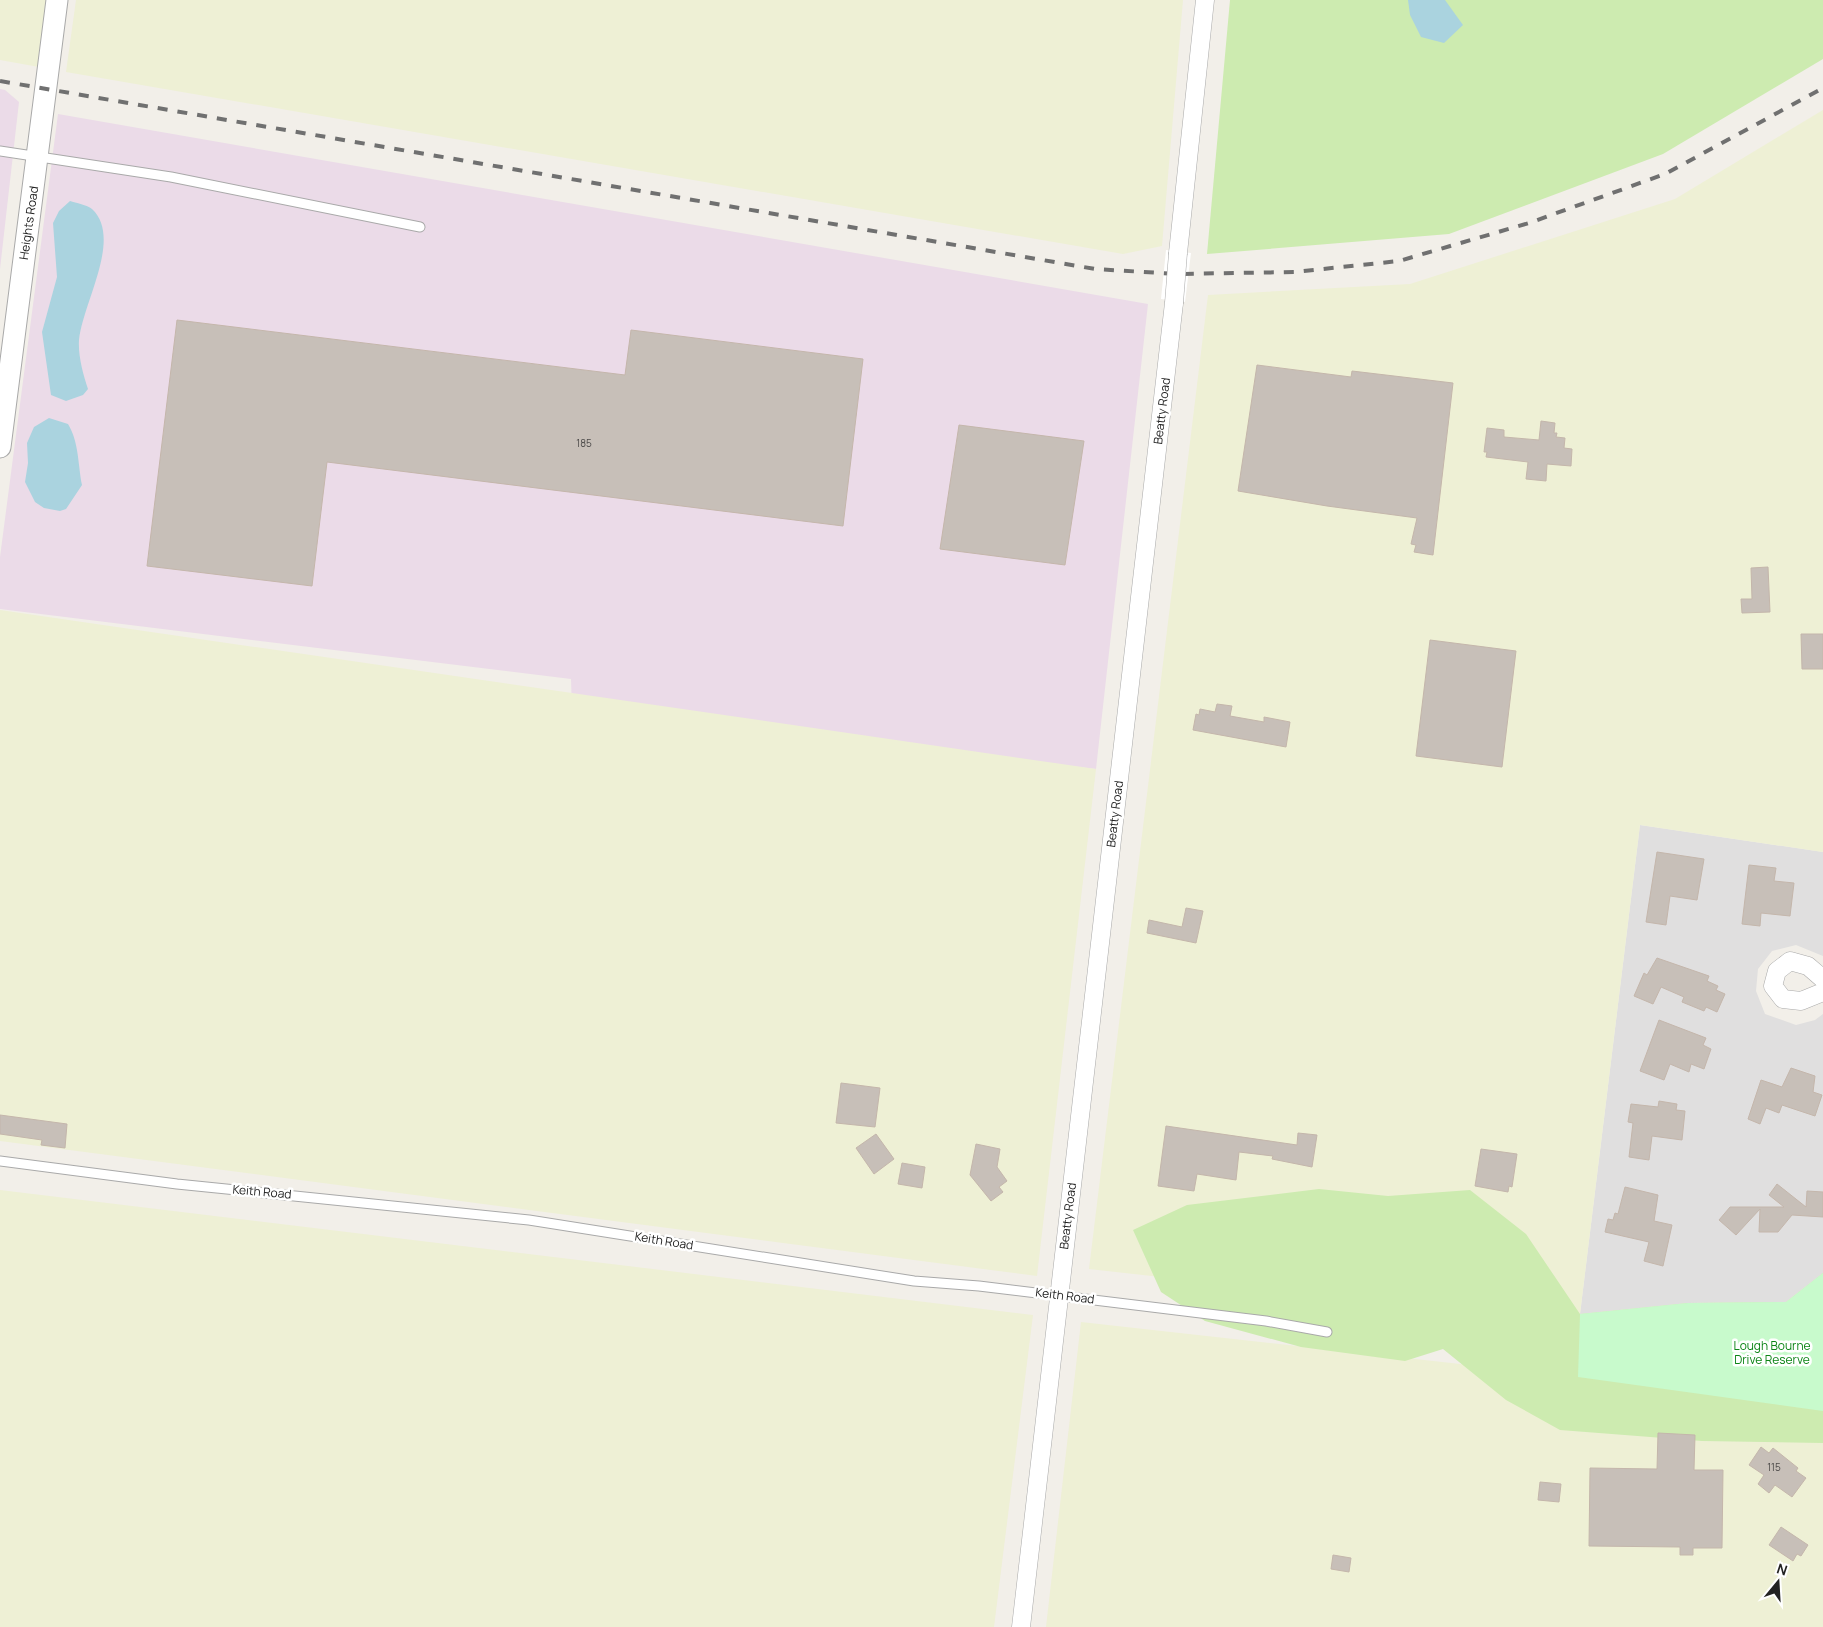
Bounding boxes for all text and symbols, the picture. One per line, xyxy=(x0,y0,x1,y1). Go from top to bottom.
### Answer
street label: Heights Road xyxy=(15,185,42,261)
street label: Beatty Road xyxy=(1149,377,1174,445)
house number: 185 xyxy=(576,436,592,450)
street label: Beatty Road xyxy=(1102,780,1127,848)
street label: Keith Road xyxy=(232,1180,292,1203)
street label: Beatty Road xyxy=(1055,1182,1080,1250)
street label: Keith Road xyxy=(633,1227,695,1254)
street label: Keith Road xyxy=(1035,1283,1095,1308)
park label: Lough Bourne Drive Reserve xyxy=(1734,1337,1811,1368)
house number: 115 xyxy=(1767,1460,1781,1474)
north arrow xyxy=(1753,1557,1803,1607)
text: N xyxy=(1774,1559,1790,1580)

